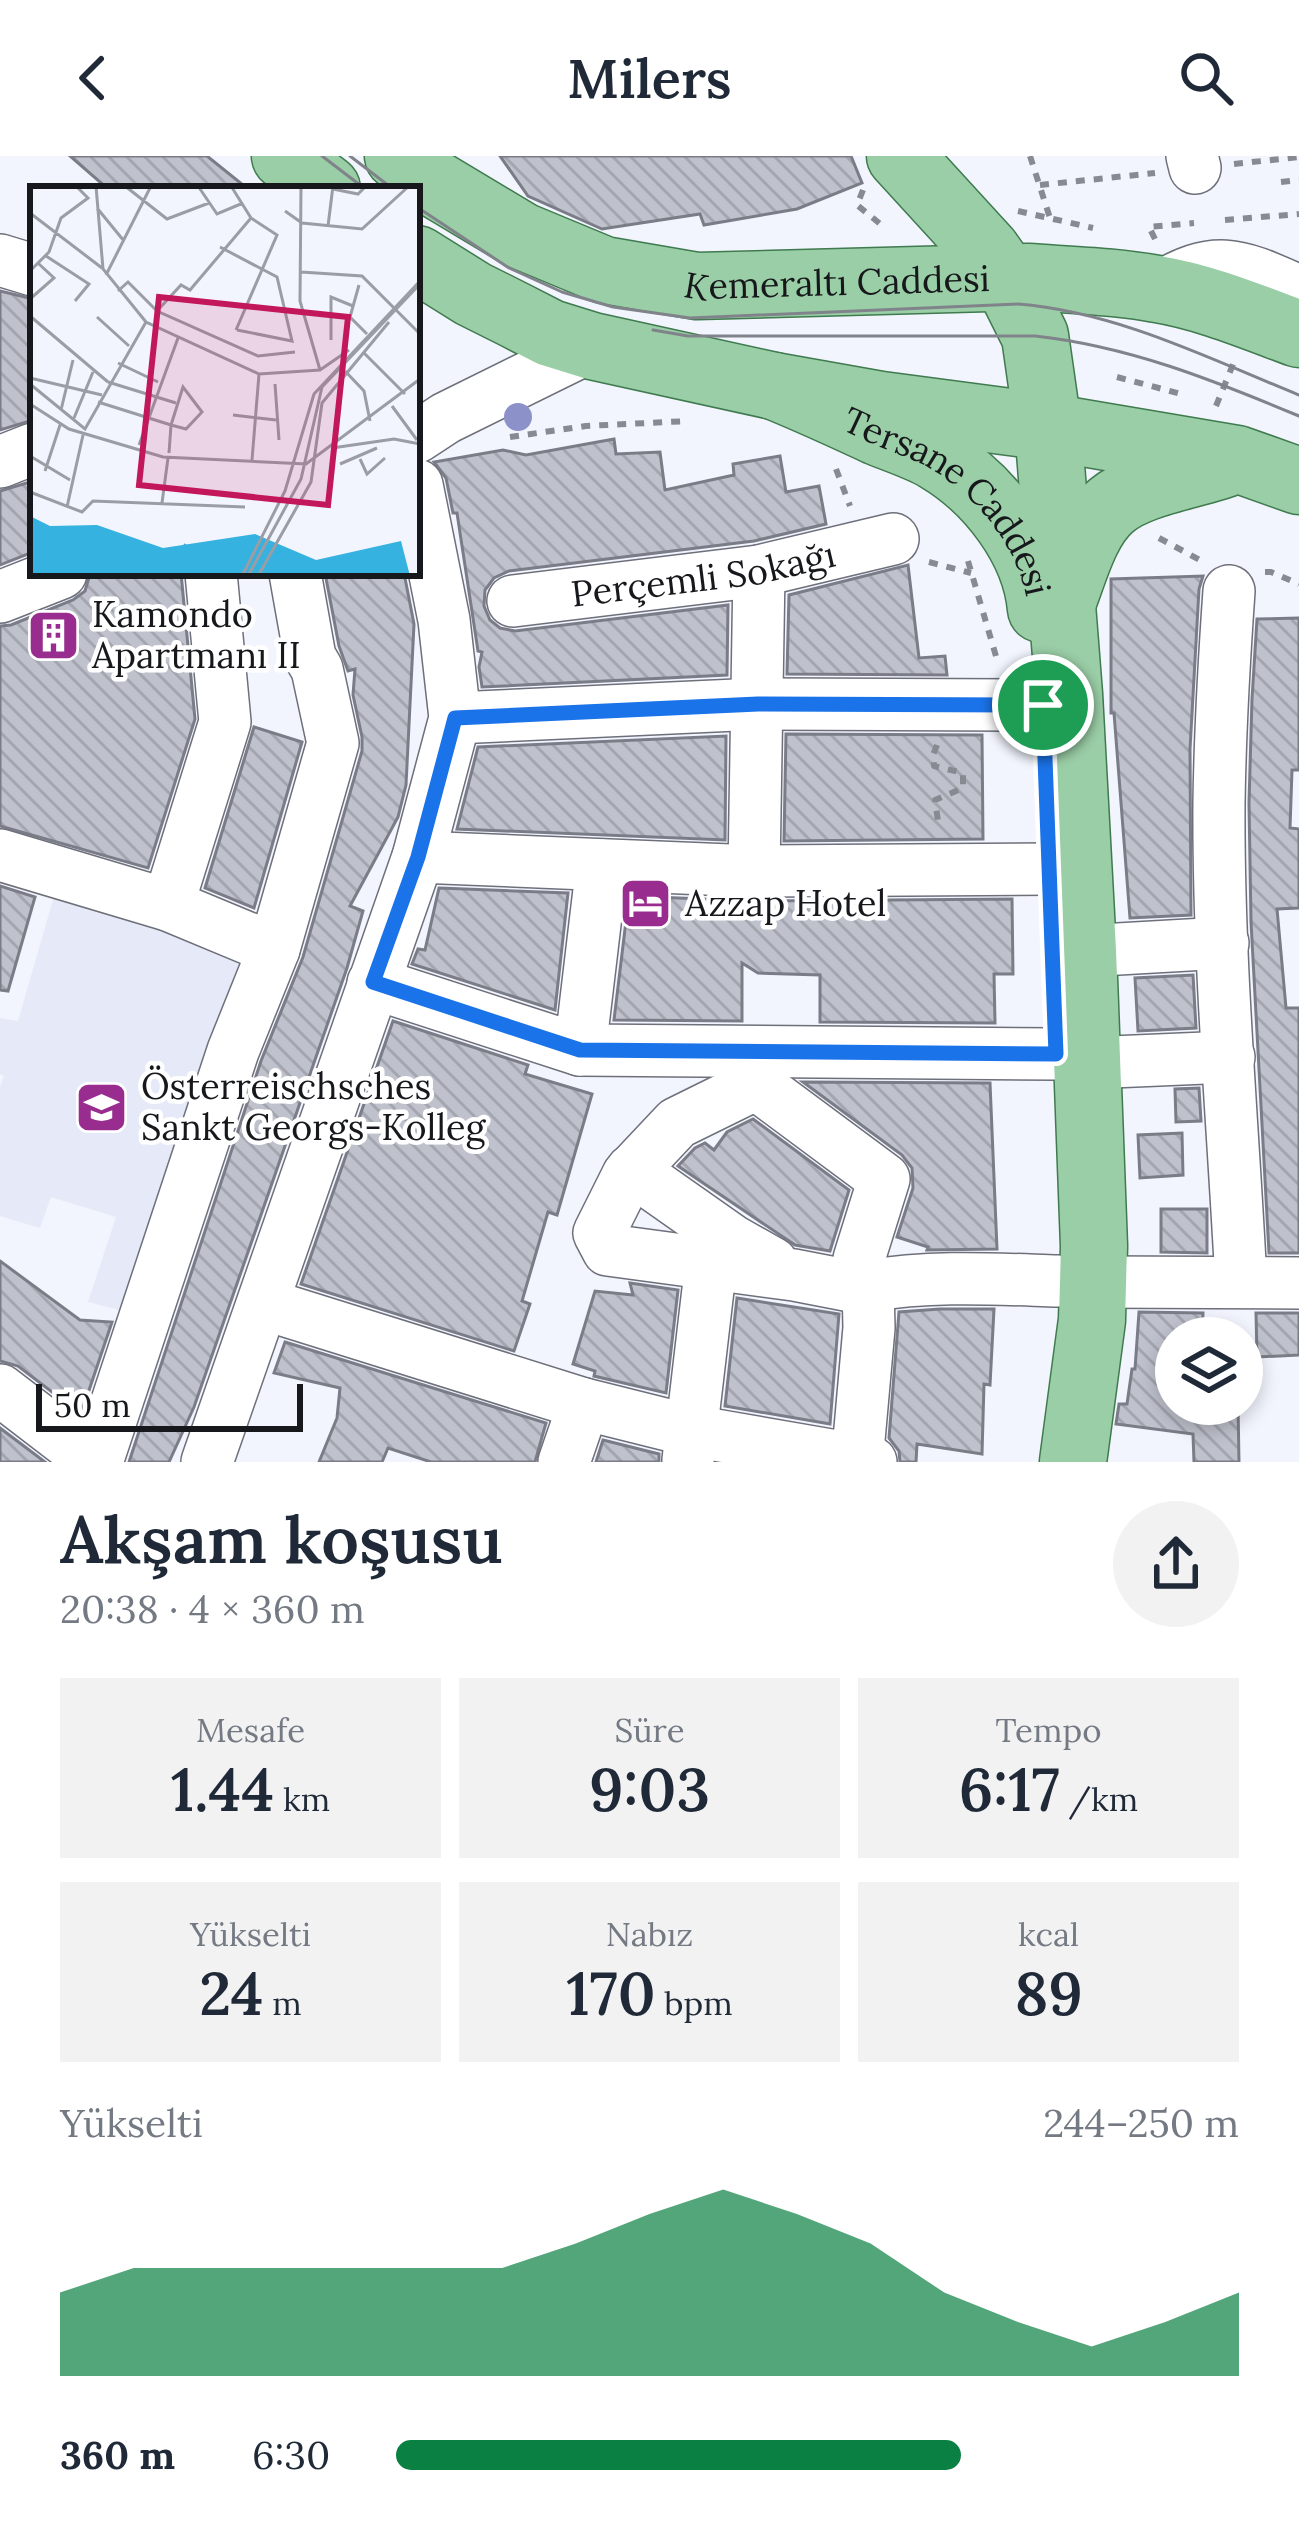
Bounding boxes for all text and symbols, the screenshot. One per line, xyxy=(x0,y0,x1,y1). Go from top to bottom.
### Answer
text: Milers xyxy=(567,44,732,113)
icon: back xyxy=(60,45,126,111)
icon: search xyxy=(1173,45,1239,111)
inset map xyxy=(30,186,420,576)
street label: Kemeraltı Caddesi xyxy=(681,255,990,311)
street label: Tersane Caddesi xyxy=(836,396,1062,600)
street label: Perçemli Sokağı xyxy=(568,531,840,617)
place label: Kamondo Apartmanı II xyxy=(91,591,301,678)
building icon: Kamondo Apartmanı II xyxy=(25,607,81,663)
pin xyxy=(992,654,1094,756)
icon: arrive xyxy=(1010,672,1076,738)
hotel icon: Azzap Hotel xyxy=(618,875,674,931)
place label: Azzap Hotel xyxy=(684,880,886,926)
place label: Österreischsches Sankt Georgs-Kolleg xyxy=(141,1063,487,1150)
school or university icon: Österreischsches Sankt Georgs-Kolleg xyxy=(74,1079,130,1135)
map controls xyxy=(1155,1317,1263,1425)
button: layers xyxy=(1155,1317,1263,1425)
scale bar xyxy=(36,1378,303,1431)
text: 50 m xyxy=(54,1384,131,1426)
text: Akşam koşusu xyxy=(60,1497,503,1581)
button: share xyxy=(1113,1501,1239,1627)
text: 20:38 · 4 × 360 m xyxy=(60,1584,365,1634)
text: Mesafe xyxy=(196,1709,305,1751)
text: Süre xyxy=(614,1709,685,1751)
text: Tempo xyxy=(996,1709,1101,1751)
text: 1.44 xyxy=(171,1751,274,1827)
text: 9:03 xyxy=(589,1751,710,1827)
text: 6:17 xyxy=(959,1751,1060,1827)
text: km xyxy=(274,1778,330,1820)
text: /km xyxy=(1060,1778,1138,1820)
text: Yükselti xyxy=(190,1913,311,1955)
text: Nabız xyxy=(606,1913,693,1955)
text: kcal xyxy=(1018,1913,1079,1955)
text: 24 xyxy=(199,1955,264,2031)
text: 170 xyxy=(566,1955,656,2031)
text: 89 xyxy=(1014,1955,1083,2031)
text: m xyxy=(264,1982,302,2024)
text: bpm xyxy=(656,1982,733,2024)
text: Yükselti xyxy=(60,2098,203,2148)
text: 244–250 m xyxy=(1043,2098,1239,2148)
text: 360 m xyxy=(60,2430,175,2480)
text: 6:30 xyxy=(252,2430,330,2480)

